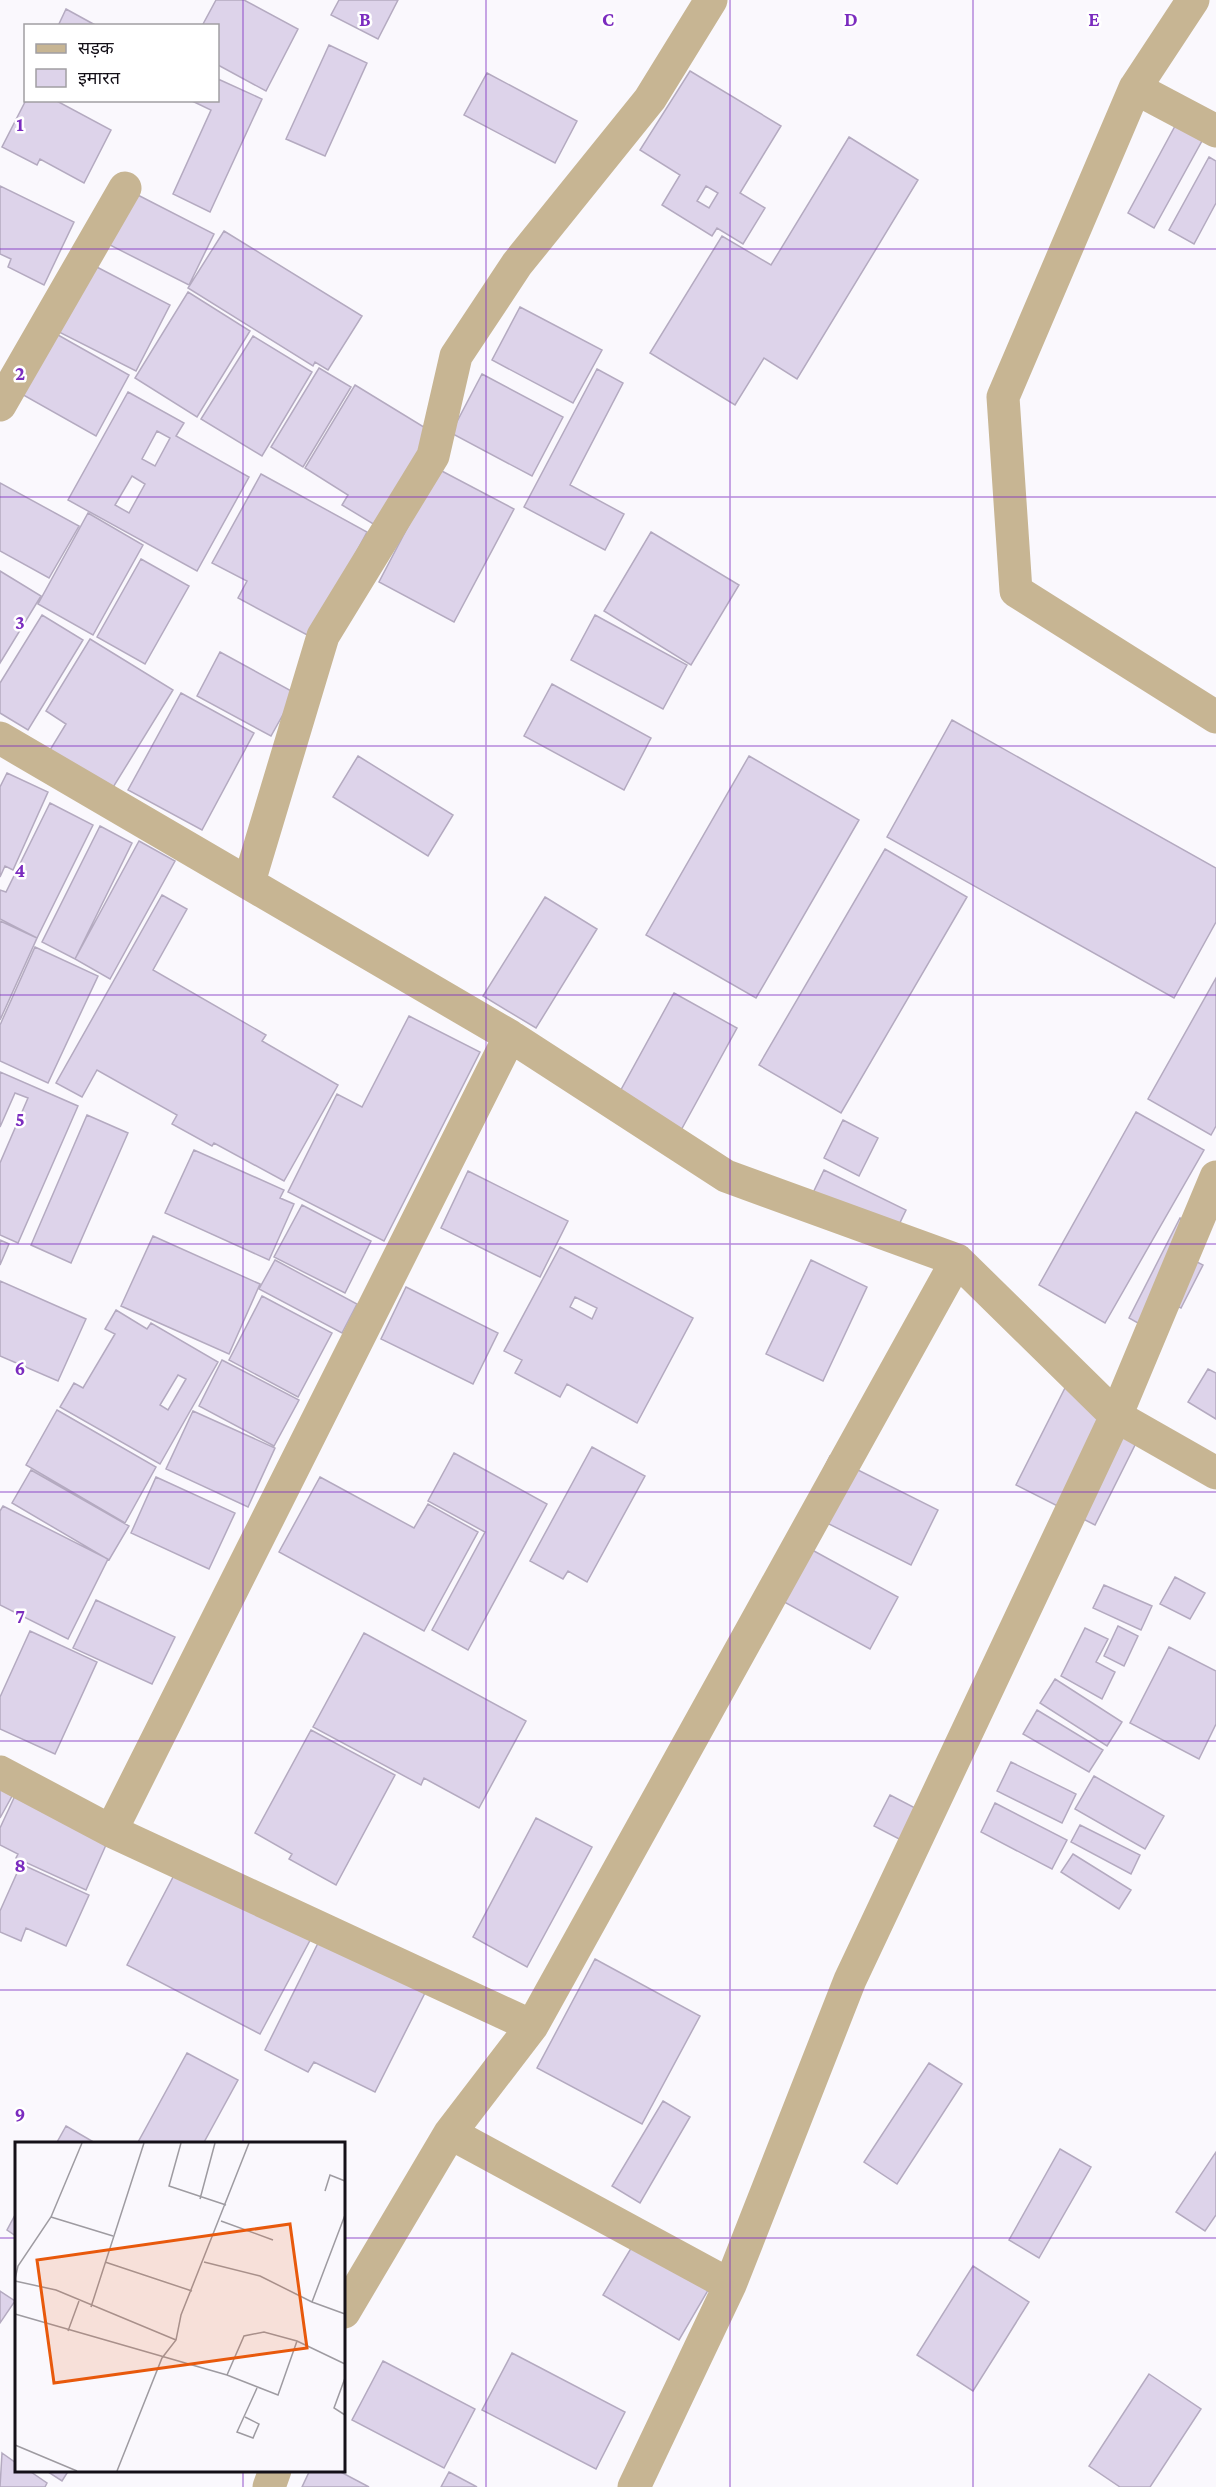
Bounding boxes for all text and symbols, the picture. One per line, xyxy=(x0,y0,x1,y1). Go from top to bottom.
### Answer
text: B xyxy=(359,8,371,30)
text: C xyxy=(602,8,614,30)
text: D xyxy=(844,8,858,30)
text: E xyxy=(1088,8,1100,30)
legend xyxy=(24,24,219,102)
text: सड़क xyxy=(78,38,115,58)
text: इमारत xyxy=(78,68,121,88)
text: 1 xyxy=(16,113,24,135)
text: 2 xyxy=(15,362,25,384)
text: 3 xyxy=(15,611,25,633)
text: 4 xyxy=(15,859,26,881)
text: 5 xyxy=(15,1108,25,1130)
text: 6 xyxy=(15,1357,25,1379)
text: 7 xyxy=(15,1605,25,1627)
text: 8 xyxy=(14,1854,26,1876)
text: 9 xyxy=(15,2103,25,2125)
inset map xyxy=(15,2142,345,2472)

